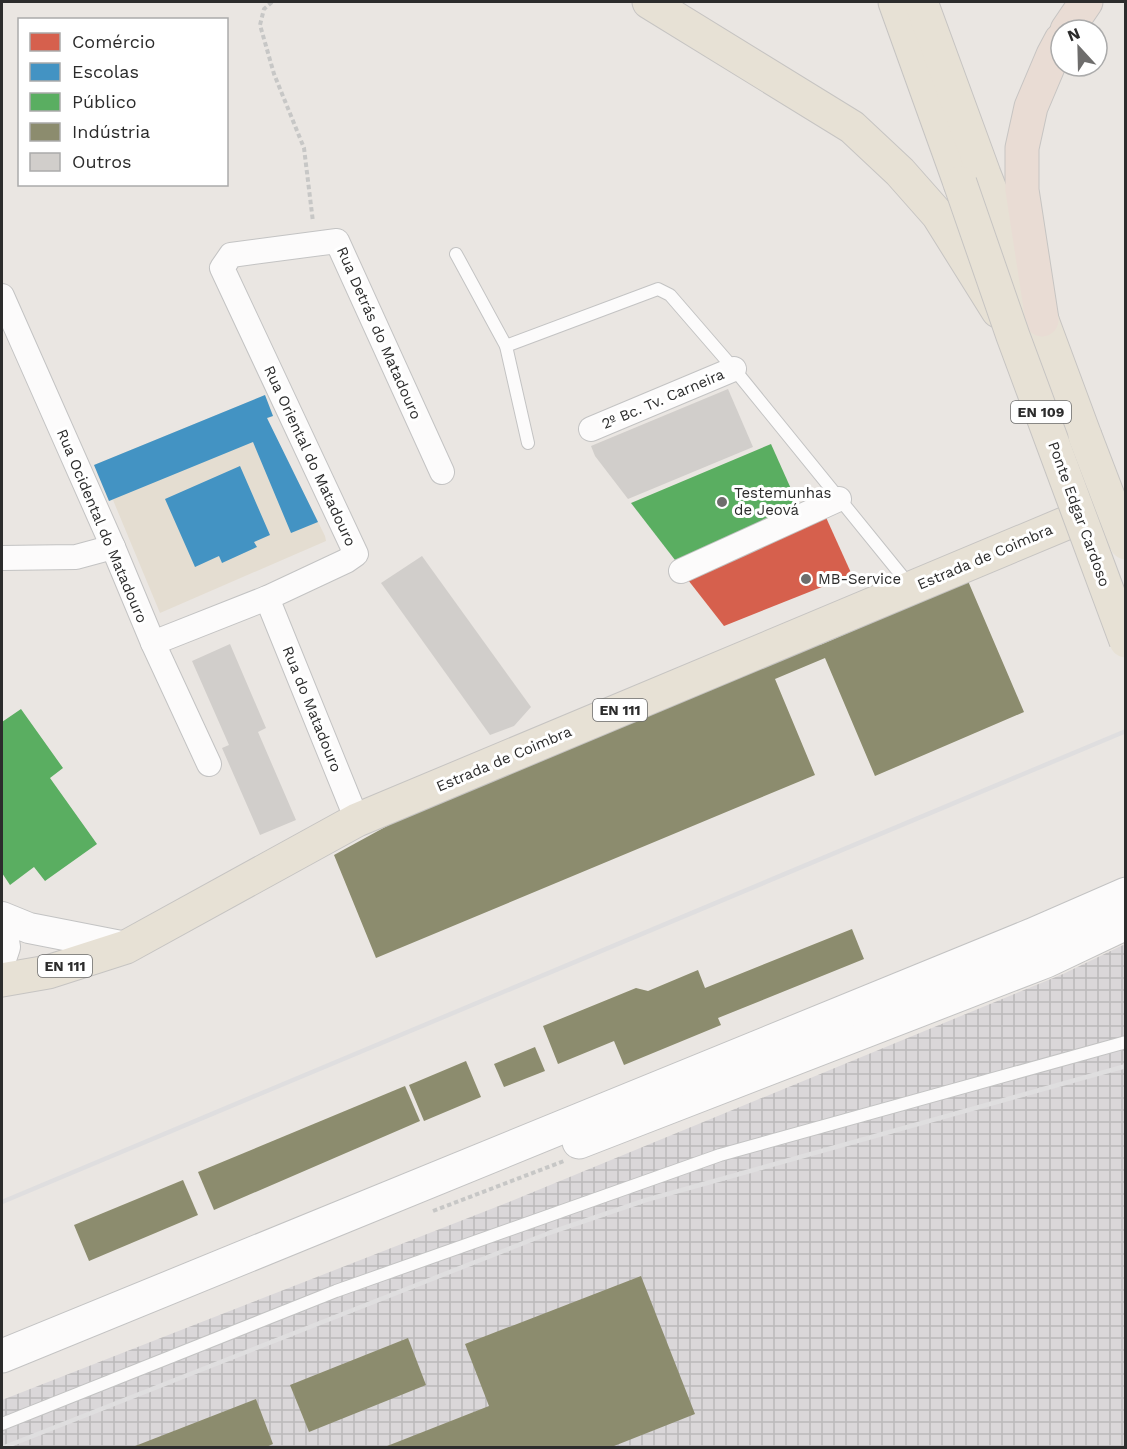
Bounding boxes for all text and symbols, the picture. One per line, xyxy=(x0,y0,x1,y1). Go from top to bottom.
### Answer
legend xyxy=(18,18,228,186)
north arrow xyxy=(1049,18,1109,78)
text: N xyxy=(1065,24,1083,46)
text: Comércio xyxy=(72,31,155,52)
text: Escolas xyxy=(72,61,139,82)
text: Público xyxy=(72,91,137,112)
text: Indústria xyxy=(72,121,150,142)
text: Outros xyxy=(72,151,131,172)
street label: Rua Detrás do Matadouro xyxy=(333,244,425,422)
street label: Rua Oriental do Matadouro xyxy=(260,363,360,549)
street label: 2º Bc. Tv. Carneira xyxy=(599,365,727,433)
road number: EN 109 xyxy=(1011,401,1071,423)
street label: Rua Ocidental do Matadouro xyxy=(53,426,151,626)
street label: Ponte Edgar Cardoso xyxy=(1044,439,1114,589)
place label: Testemunhas de Jeová xyxy=(734,484,832,519)
marker: Testemunhas de Jeová xyxy=(715,495,729,509)
street label: Estrada de Coimbra xyxy=(915,520,1056,594)
place label: MB-Service xyxy=(818,570,901,588)
marker: MB-Service xyxy=(799,572,813,586)
street label: Rua do Matadouro xyxy=(279,643,345,775)
road number: EN 111 xyxy=(593,699,647,721)
street label: Estrada de Coimbra xyxy=(434,722,575,796)
road number: EN 111 xyxy=(38,955,92,977)

